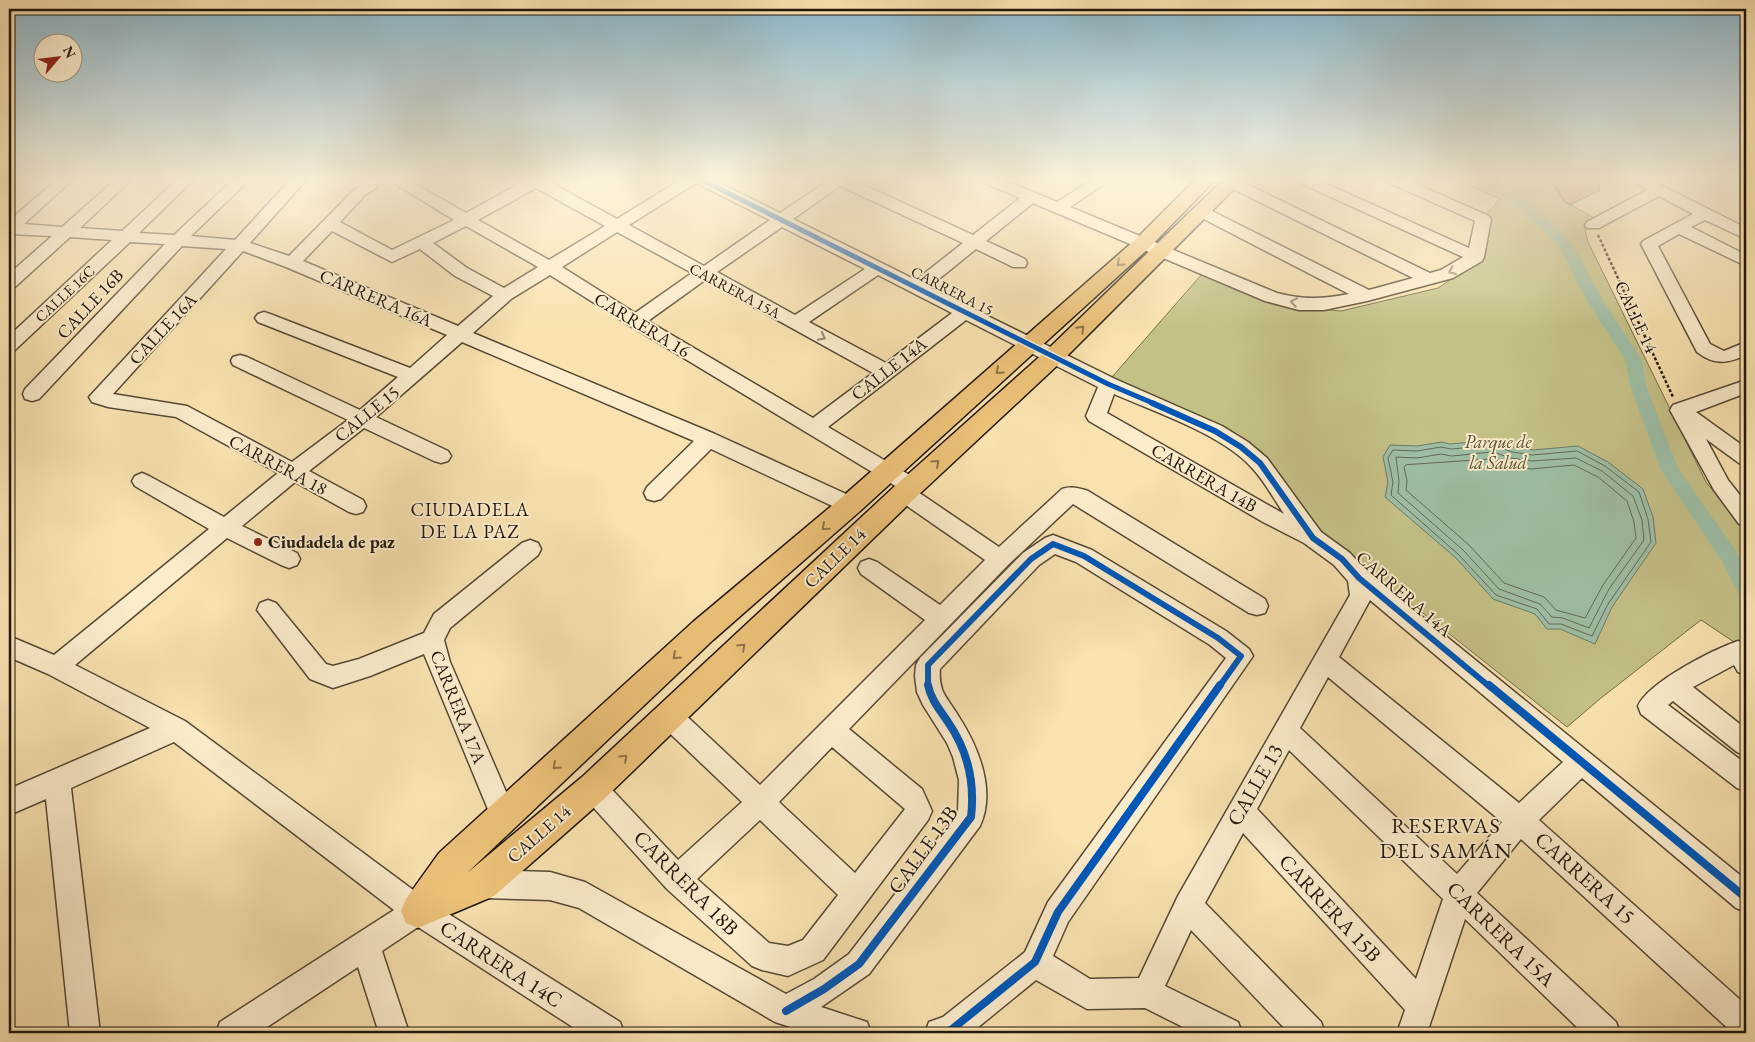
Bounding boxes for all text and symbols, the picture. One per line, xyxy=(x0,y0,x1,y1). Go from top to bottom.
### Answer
north arrow xyxy=(32,32,82,82)
text: N xyxy=(59,43,80,62)
one-way arrow xyxy=(1117,257,1126,266)
street label: CARRERA 15A xyxy=(686,259,785,323)
street label: CALLE 16C xyxy=(31,261,99,326)
street label: CARRERA 15 xyxy=(908,262,997,319)
street label: CARRERA 16A xyxy=(316,263,437,332)
street label: CALLE 16B xyxy=(51,264,128,344)
one-way arrow xyxy=(1448,264,1457,275)
street label: CALLE 14 xyxy=(1610,277,1663,357)
street label: CARRERA 16 xyxy=(590,287,695,362)
street label: CALLE 16A xyxy=(124,288,202,369)
one-way arrow xyxy=(1290,298,1299,308)
one-way arrow xyxy=(1076,326,1085,335)
one-way arrow xyxy=(817,331,826,341)
street label: CALLE 14A xyxy=(846,332,932,405)
one-way arrow xyxy=(996,365,1005,374)
street label: CALLE 15 xyxy=(329,380,404,447)
street label: CARRERA 18 xyxy=(225,429,331,500)
park label: Parque de la Salud xyxy=(1464,430,1532,474)
street label: CARRERA 14B xyxy=(1147,438,1261,517)
one-way arrow xyxy=(931,460,940,469)
district label: CIUDADELA DE LA PAZ xyxy=(410,497,530,544)
one-way arrow xyxy=(822,521,831,529)
street label: CALLE 14 xyxy=(799,522,871,593)
place label: Ciudadela de paz xyxy=(268,530,395,553)
marker: Ciudadela de paz xyxy=(252,536,264,548)
street label: CARRERA 14A xyxy=(1351,545,1458,642)
one-way arrow xyxy=(736,644,745,653)
street label: CARRERA 17A xyxy=(425,647,492,767)
one-way arrow xyxy=(672,650,681,659)
street label: CALLE 13 xyxy=(1220,739,1289,831)
one-way arrow xyxy=(618,755,627,764)
one-way arrow xyxy=(553,760,562,769)
street label: CALLE 14 xyxy=(502,799,576,868)
street label: CALLE 13B xyxy=(882,800,964,899)
district label: RESERVAS DEL SAMÁN xyxy=(1379,811,1513,865)
street label: CARRERA 18B xyxy=(628,824,745,941)
street label: CARRERA 15 xyxy=(1530,825,1641,930)
street label: CARRERA 15B xyxy=(1273,848,1387,967)
street label: CARRERA 15A xyxy=(1441,875,1562,992)
street label: CARRERA 14C xyxy=(435,914,568,1013)

